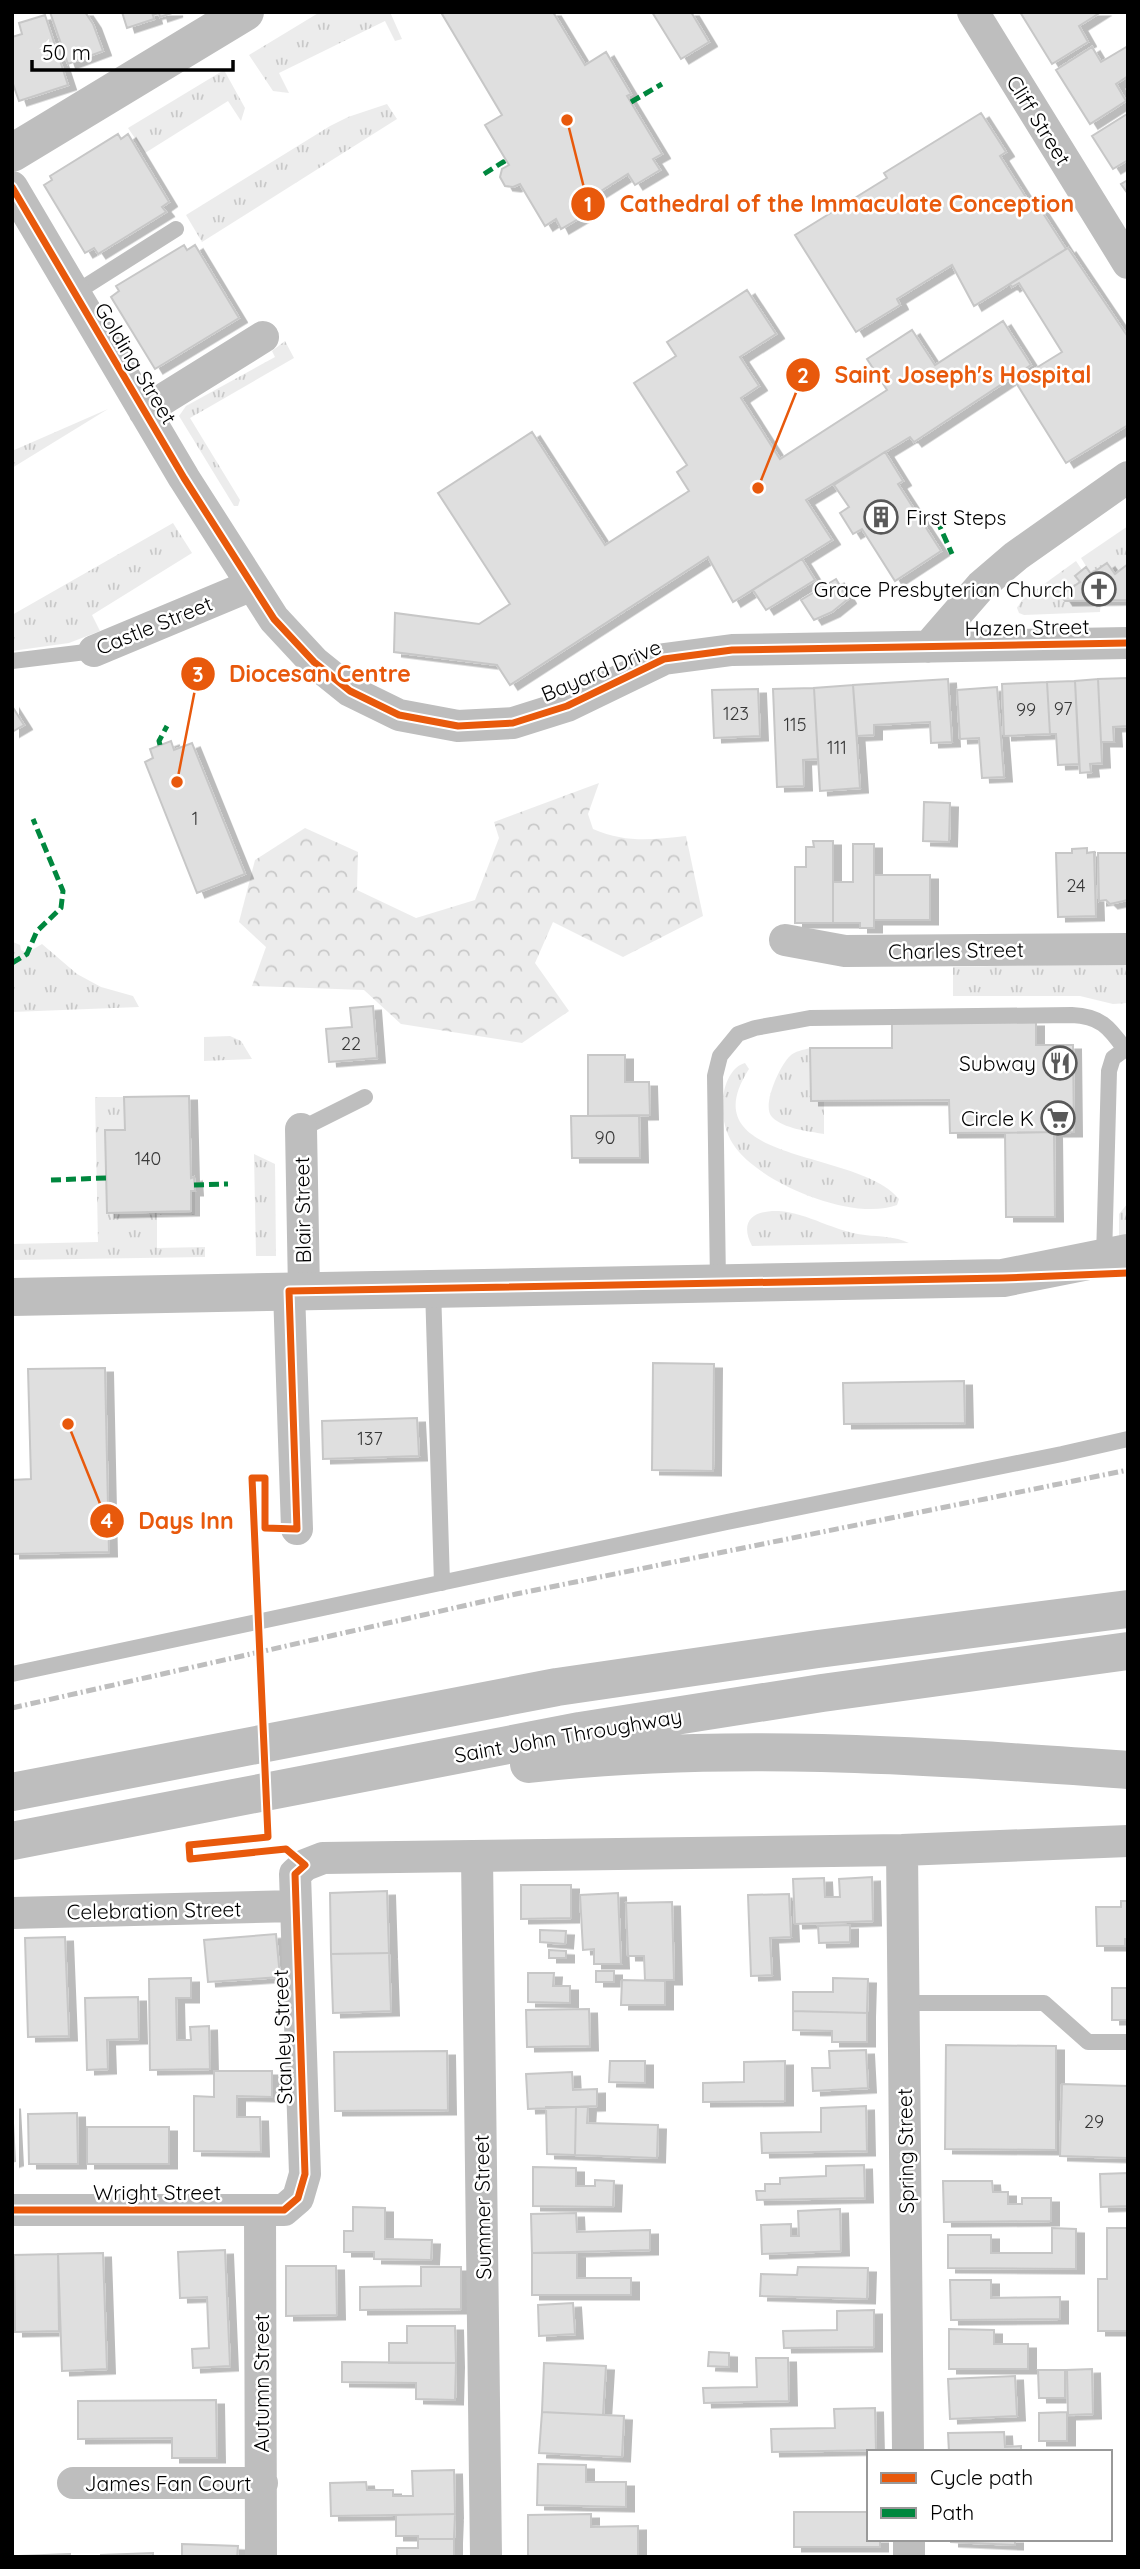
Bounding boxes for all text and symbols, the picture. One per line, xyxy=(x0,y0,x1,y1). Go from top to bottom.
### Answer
scale bar xyxy=(32,28,233,72)
text: 50 m xyxy=(42,39,91,65)
street label: Cliff Street xyxy=(1001,70,1077,170)
callout: Cathedral of the Immaculate Conception xyxy=(570,182,1088,226)
text: Cathedral of the Immaculate Conception xyxy=(620,189,1074,218)
text: 1 xyxy=(584,191,592,217)
street label: Golding Street xyxy=(89,297,183,429)
callout: Saint Joseph's Hospital xyxy=(785,353,1105,397)
text: Saint Joseph's Hospital xyxy=(834,360,1092,389)
text: 2 xyxy=(797,362,809,388)
building icon: First Steps xyxy=(862,498,900,536)
place label: First Steps xyxy=(906,504,1006,530)
church icon: Grace Presbyterian Church xyxy=(1080,570,1118,608)
place label: Grace Presbyterian Church xyxy=(814,576,1074,602)
street label: Castle Street xyxy=(92,590,216,660)
street label: Hazen Street xyxy=(964,613,1090,641)
street label: Bayard Drive xyxy=(537,633,665,707)
callout: Diocesan Centre xyxy=(180,652,425,696)
text: Diocesan Centre xyxy=(229,659,411,688)
text: 3 xyxy=(192,661,204,687)
house number: 97 xyxy=(1054,697,1072,720)
house number: 99 xyxy=(1016,698,1036,721)
house number: 123 xyxy=(723,702,749,725)
house number: 115 xyxy=(783,713,807,736)
house number: 111 xyxy=(827,736,847,759)
house number: 1 xyxy=(192,807,198,830)
house number: 24 xyxy=(1066,874,1086,897)
street label: Charles Street xyxy=(888,936,1024,964)
house number: 22 xyxy=(341,1032,361,1055)
restaurant icon: Subway xyxy=(1041,1044,1079,1082)
place label: Subway xyxy=(959,1050,1036,1076)
supermarket icon: Circle K xyxy=(1039,1099,1077,1137)
place label: Circle K xyxy=(961,1105,1034,1131)
house number: 90 xyxy=(595,1126,615,1149)
house number: 140 xyxy=(135,1147,161,1170)
street label: Blair Street xyxy=(288,1156,316,1264)
house number: 137 xyxy=(357,1427,383,1450)
callout: Days Inn xyxy=(90,1499,248,1543)
text: Days Inn xyxy=(138,1506,234,1535)
text: 4 xyxy=(101,1507,113,1533)
street label: Saint John Throughway xyxy=(452,1702,684,1768)
street label: Celebration Street xyxy=(66,1895,242,1925)
street label: Stanley Street xyxy=(267,1969,297,2105)
street label: Spring Street xyxy=(891,2088,919,2214)
house number: 29 xyxy=(1084,2110,1104,2133)
street label: Summer Street xyxy=(468,2134,496,2280)
street label: Wright Street xyxy=(93,2179,221,2205)
street label: Autumn Street xyxy=(248,2314,274,2452)
legend xyxy=(867,2450,1112,2541)
text: Cycle path xyxy=(930,2464,1033,2490)
street label: James Fan Court xyxy=(85,2470,251,2496)
text: Path xyxy=(930,2499,974,2525)

